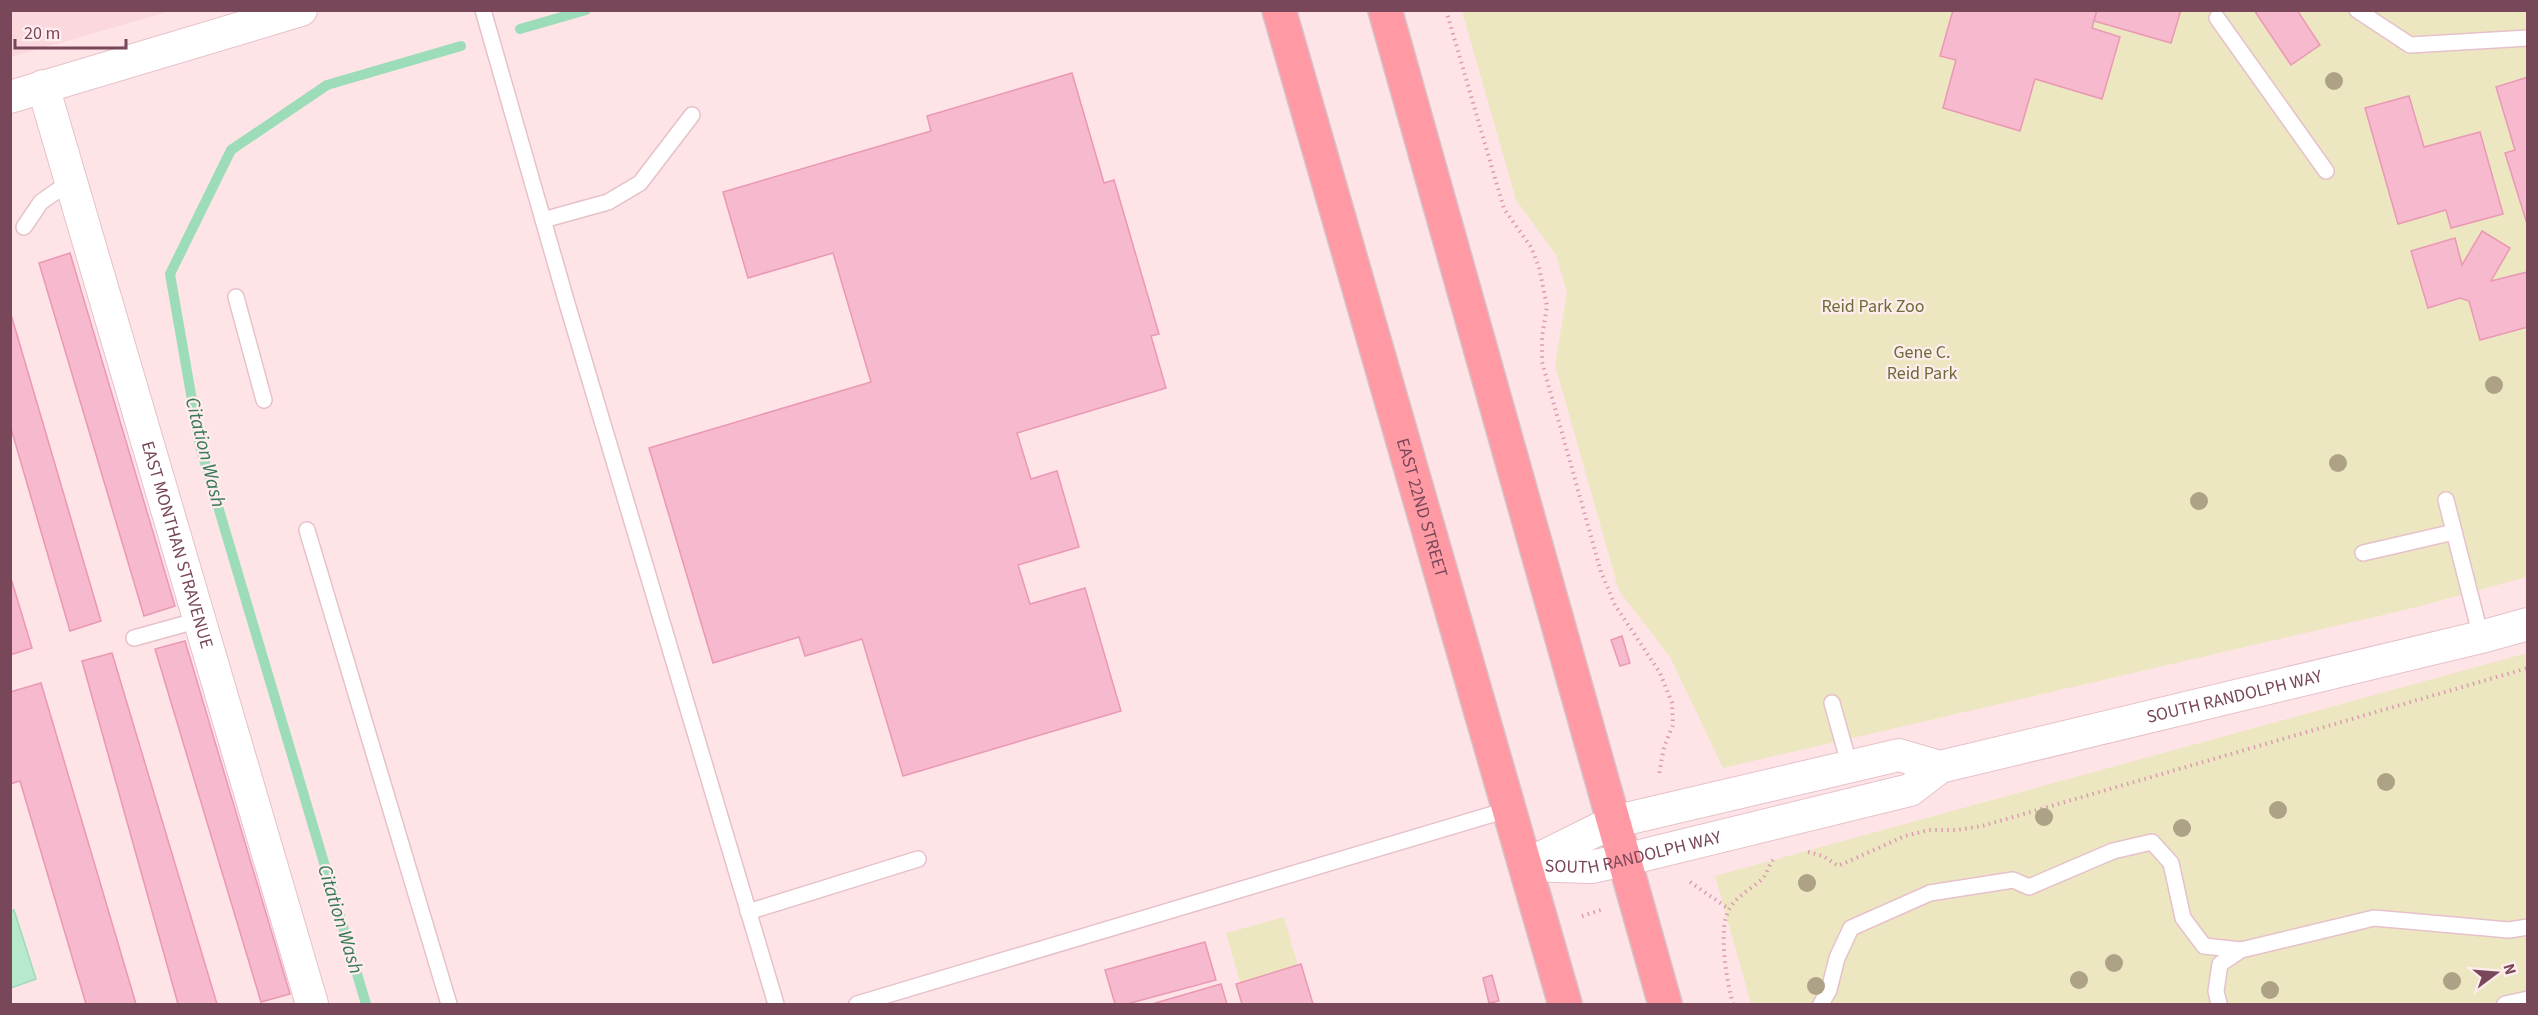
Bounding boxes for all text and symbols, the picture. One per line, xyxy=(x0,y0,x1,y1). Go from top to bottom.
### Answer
scale bar xyxy=(15,12,126,50)
text: 20 m xyxy=(24,21,60,46)
park label: Reid Park Zoo xyxy=(1821,294,1925,319)
park label: Gene C. Reid Park xyxy=(1887,340,1957,386)
water label: Citation Wash xyxy=(178,394,232,510)
street label: EAST 22ND STREET xyxy=(1390,435,1454,581)
street label: EAST MONTHAN STRAVENUE xyxy=(135,438,219,652)
street label: SOUTH RANDOLPH WAY xyxy=(2144,664,2325,730)
street label: SOUTH RANDOLPH WAY xyxy=(1544,825,1724,880)
water label: Citation Wash xyxy=(310,861,370,977)
north arrow xyxy=(2466,943,2526,1003)
text: N xyxy=(2497,961,2521,977)

